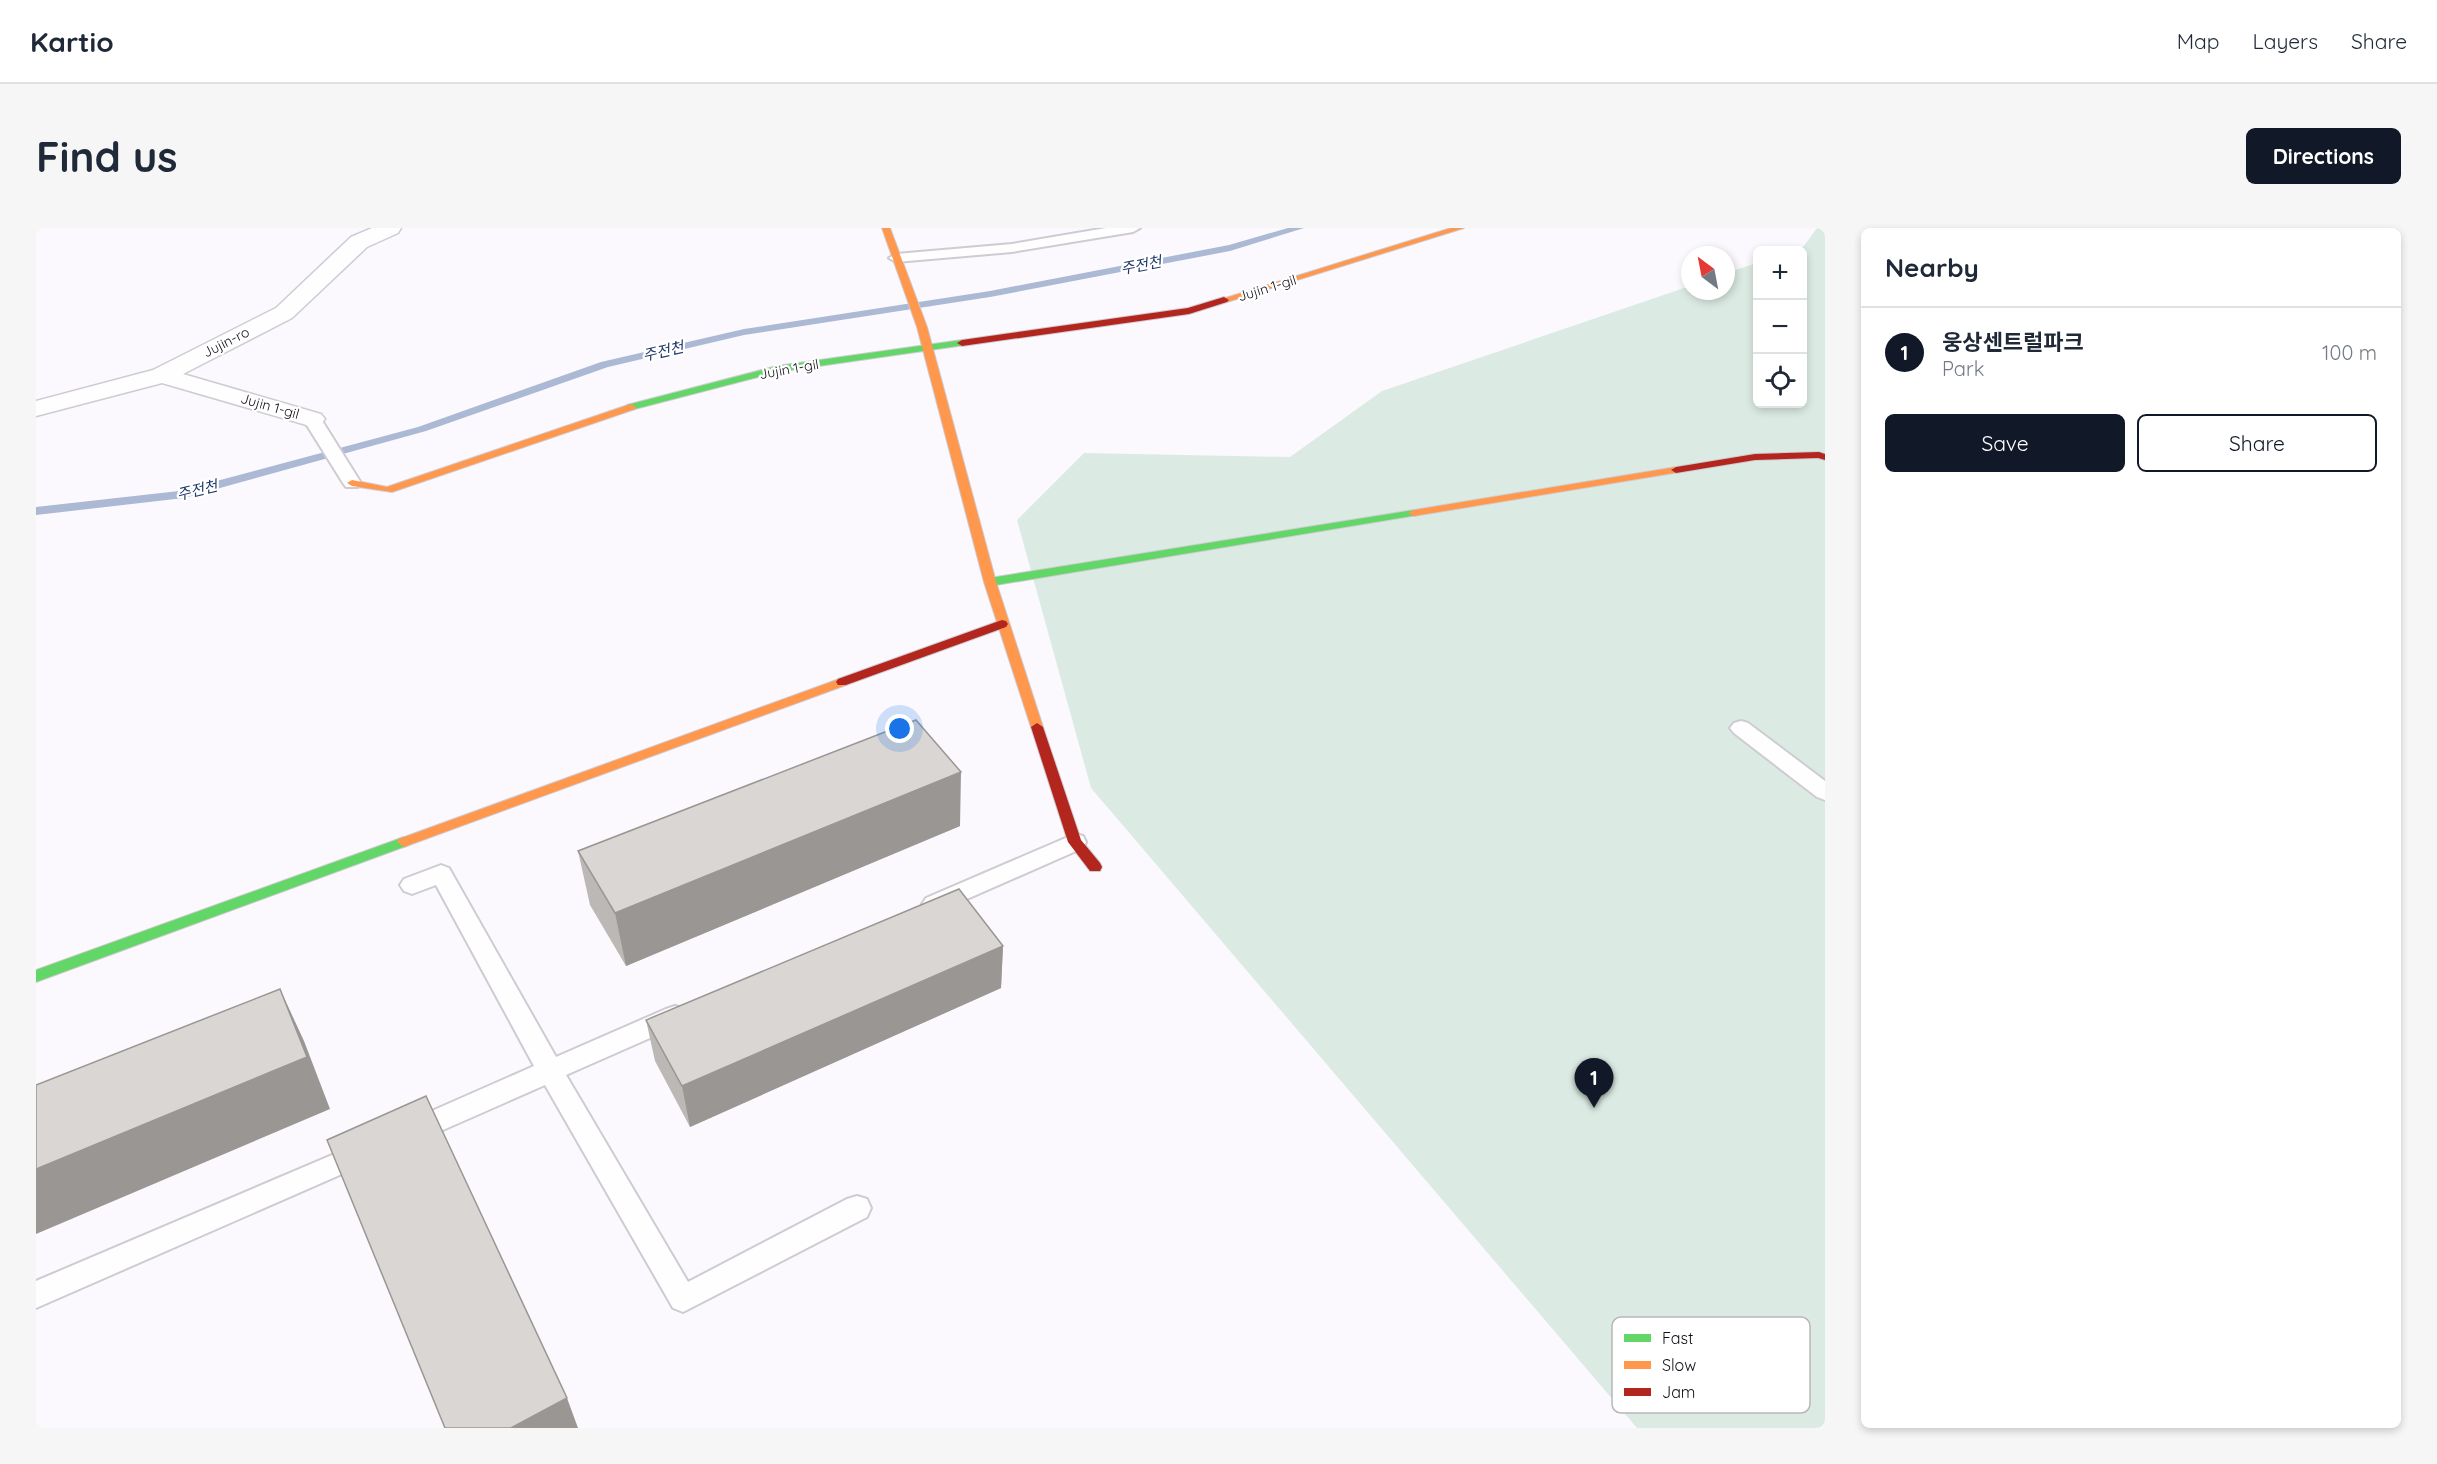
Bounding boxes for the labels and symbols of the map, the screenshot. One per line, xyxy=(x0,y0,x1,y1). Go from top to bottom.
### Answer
north arrow xyxy=(1681,246,1735,300)
water label: 주전천 xyxy=(1119,251,1165,278)
street label: Jujin 1-gil xyxy=(1236,271,1298,305)
street label: Jujin-ro xyxy=(200,323,252,361)
water label: 주전천 xyxy=(641,337,687,365)
street label: Jujin 1-gil xyxy=(758,355,820,383)
street label: Jujin 1-gil xyxy=(239,389,301,423)
water label: 주전천 xyxy=(175,475,222,504)
your location xyxy=(885,714,914,743)
pin: 1 xyxy=(1574,1058,1614,1108)
legend xyxy=(1612,1317,1810,1413)
text: Fast xyxy=(1662,1328,1693,1348)
text: Slow xyxy=(1662,1355,1696,1375)
text: Jam xyxy=(1662,1382,1695,1402)

